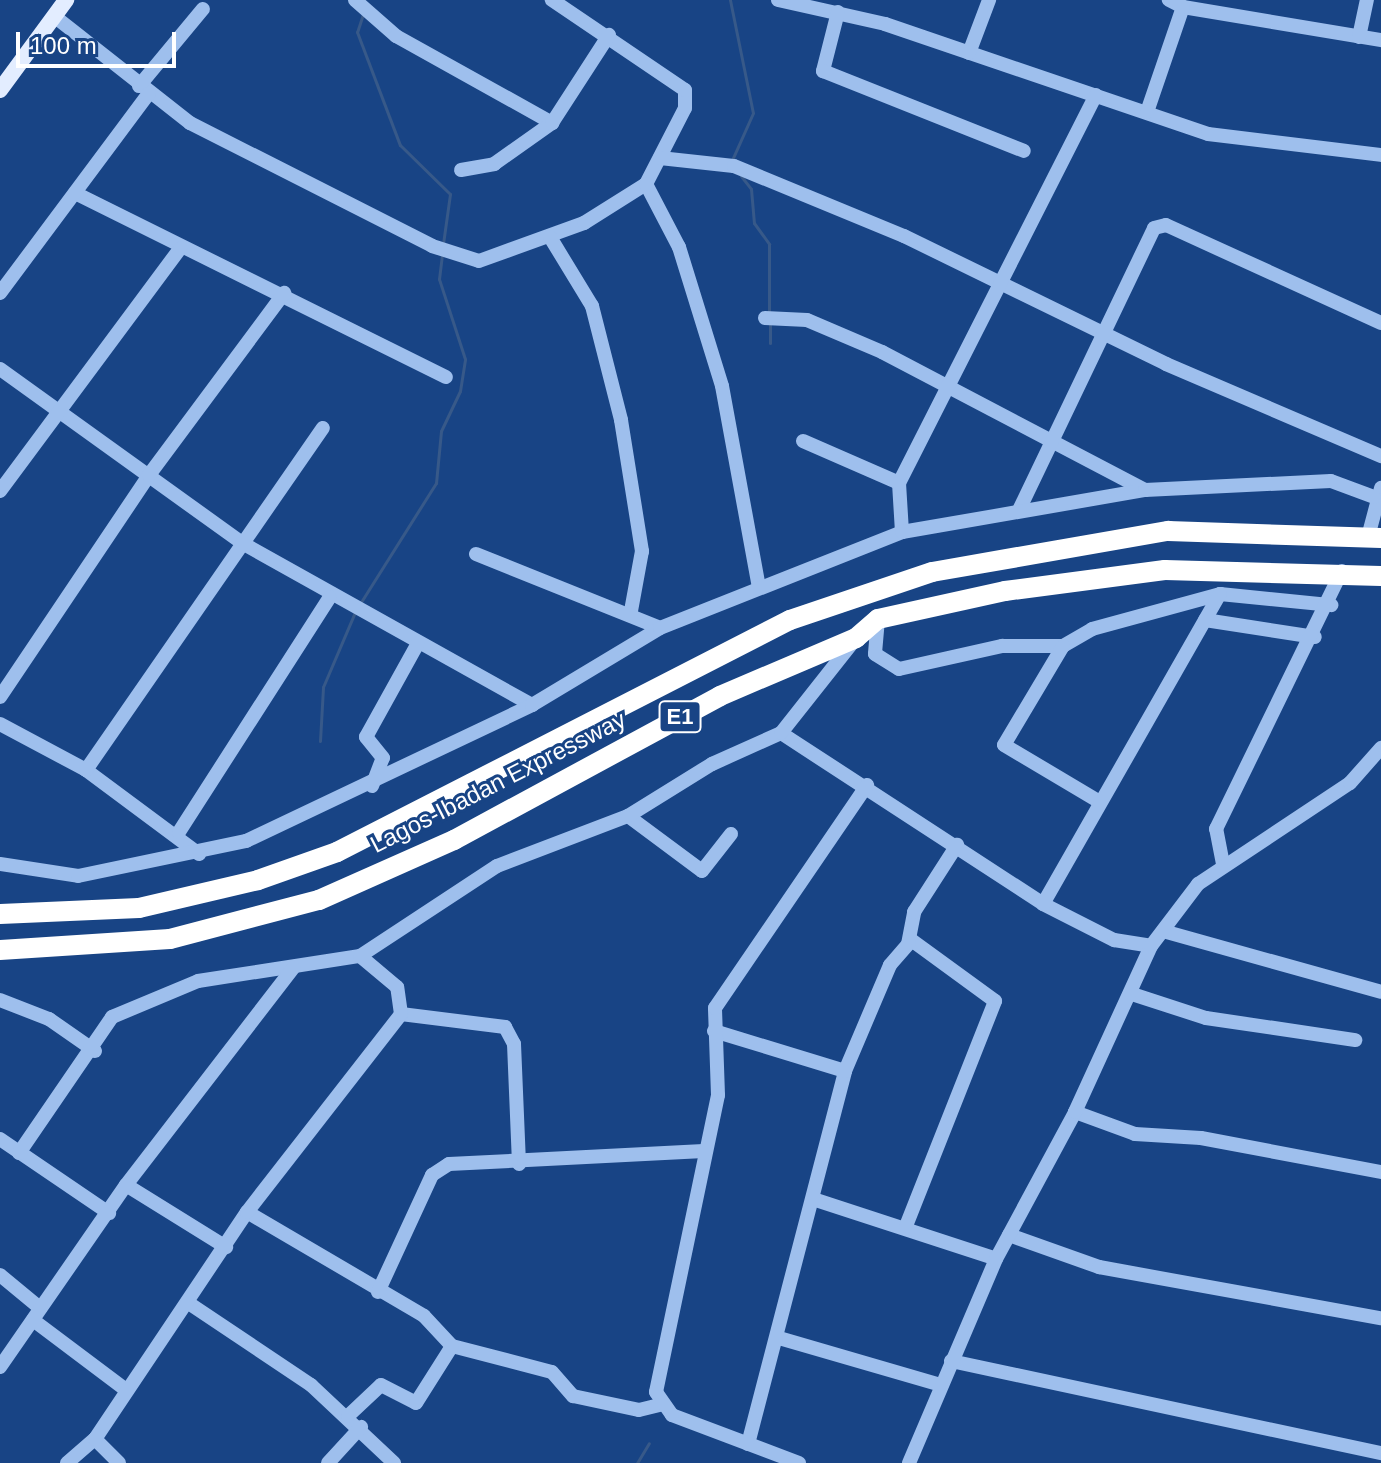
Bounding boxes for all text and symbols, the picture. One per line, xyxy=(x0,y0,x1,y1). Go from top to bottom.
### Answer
scale bar xyxy=(20,16,180,66)
text: 100 m xyxy=(30,32,97,59)
road number: E1 xyxy=(658,699,702,735)
street label: Lagos-Ibadan Expressway xyxy=(365,705,631,859)

